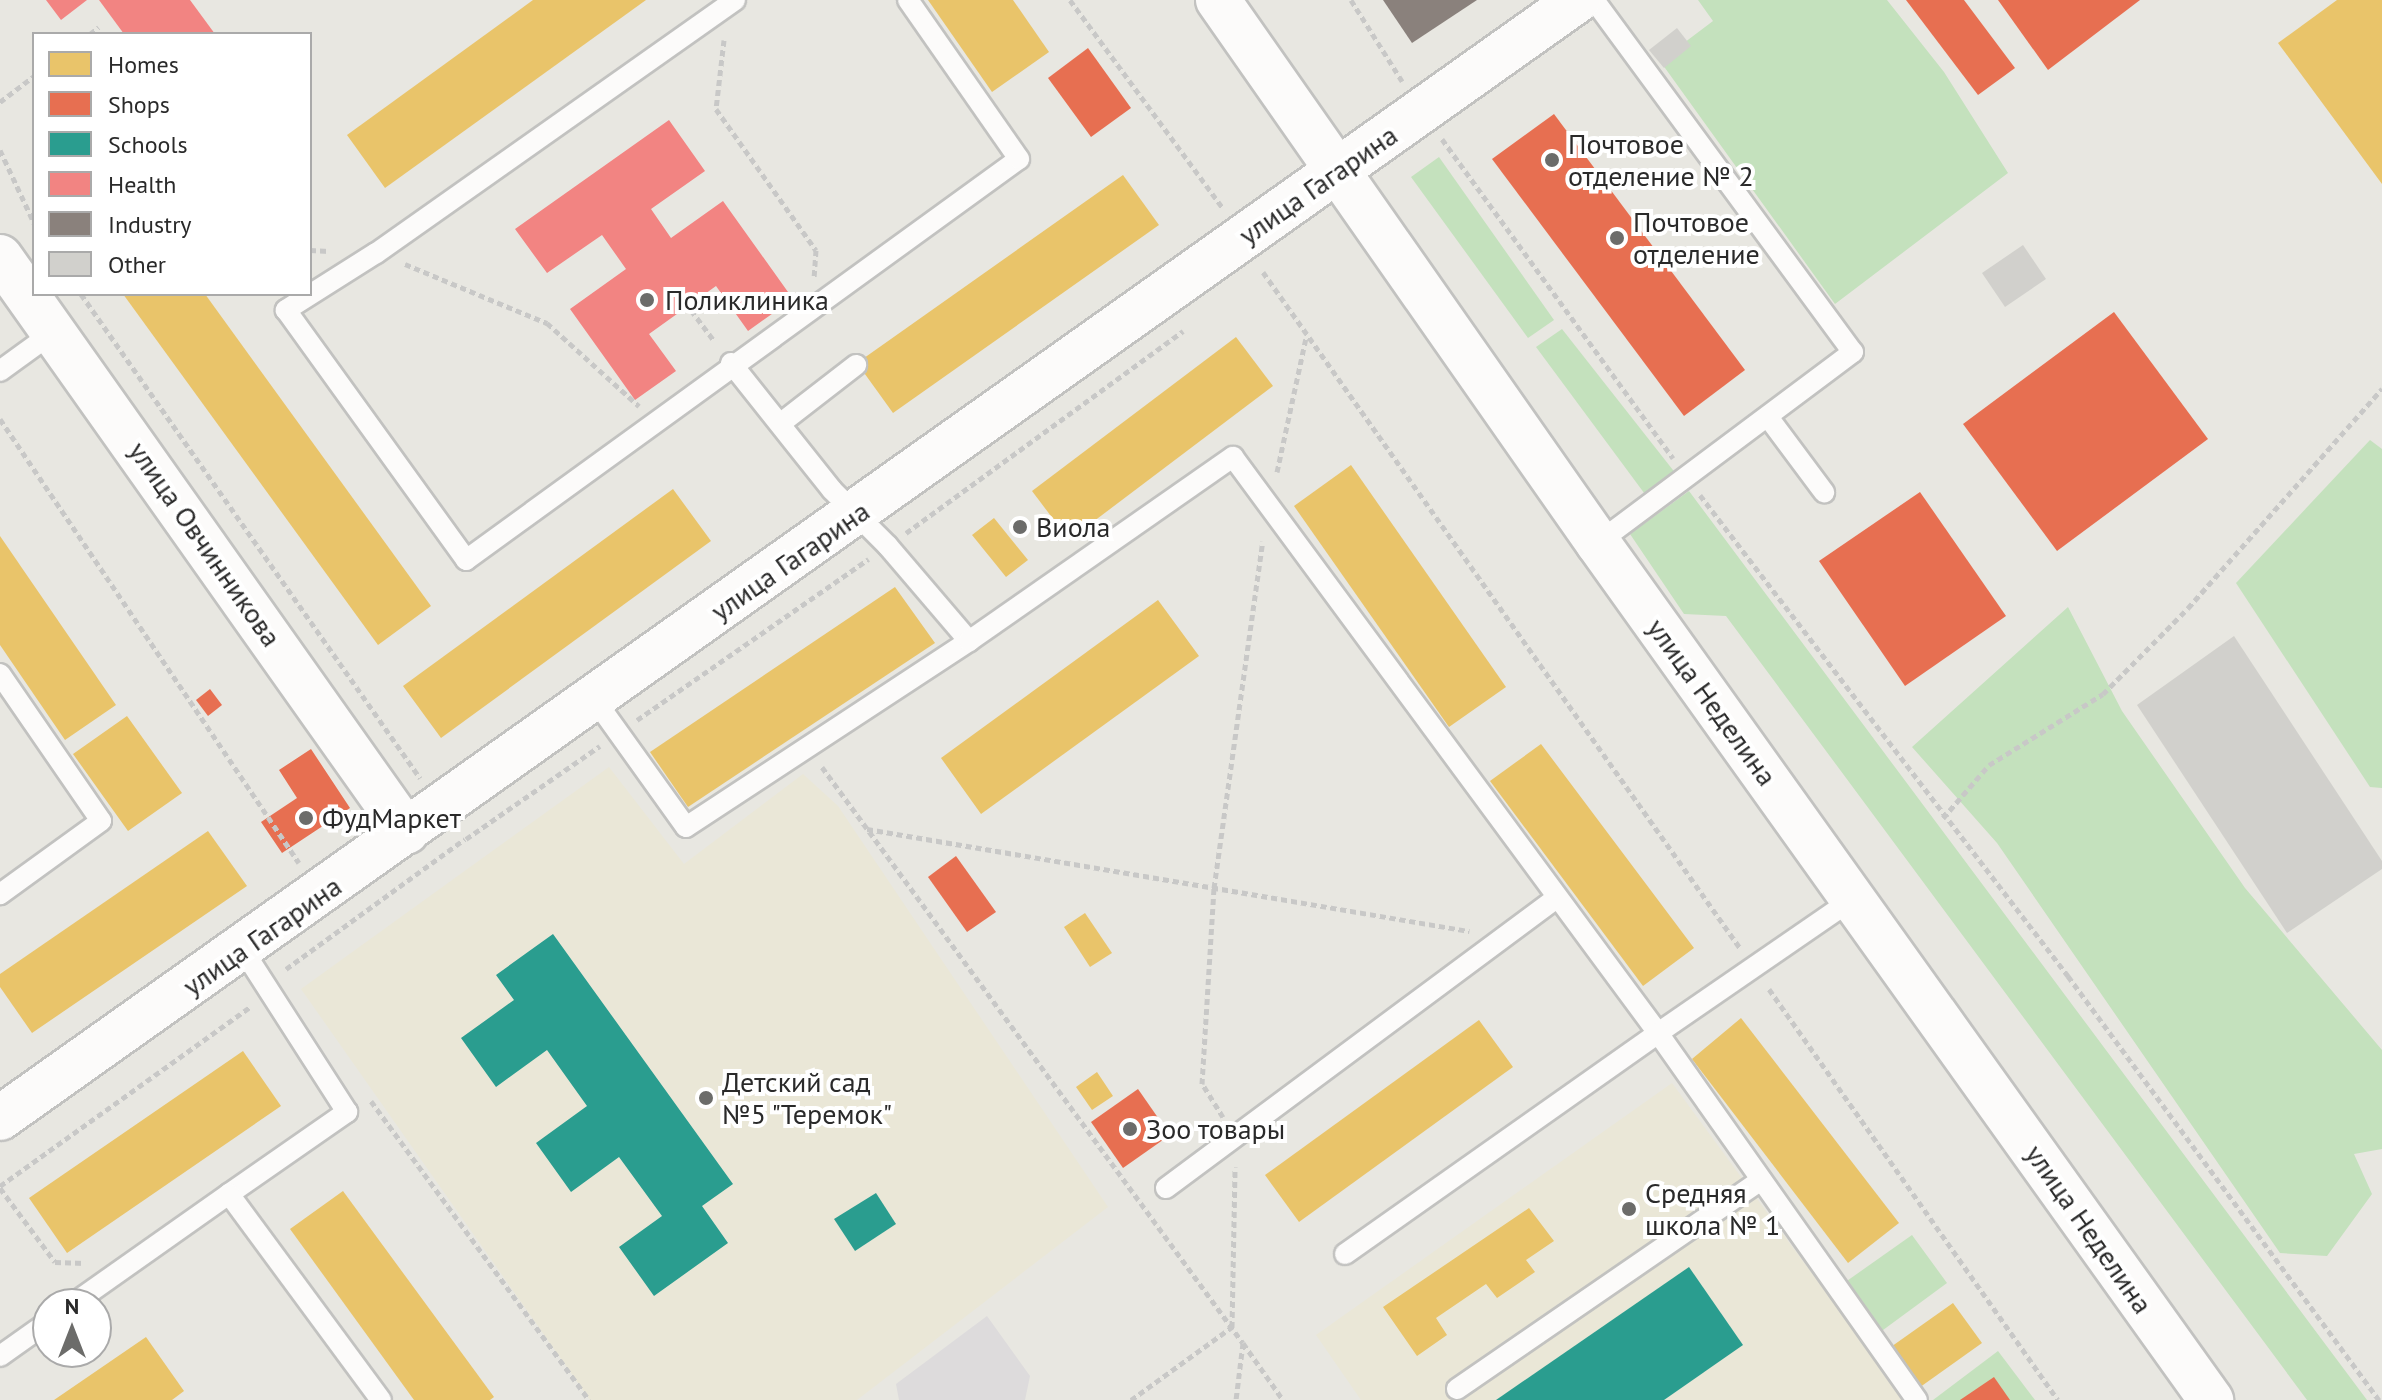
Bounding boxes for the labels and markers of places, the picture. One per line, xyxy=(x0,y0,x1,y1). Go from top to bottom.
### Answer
place label: Почтовое отделение № 2 xyxy=(1568,127,1754,193)
marker: Почтовое отделение № 2 xyxy=(1543,151,1561,169)
place label: Почтовое отделение xyxy=(1633,205,1760,271)
marker: Почтовое отделение xyxy=(1608,229,1626,247)
place label: Поликлиника xyxy=(665,283,829,317)
marker: Поликлиника xyxy=(636,289,658,311)
place label: Виола xyxy=(1036,510,1110,544)
marker: Виола xyxy=(1011,518,1029,536)
place label: ФудМаркет xyxy=(322,801,461,835)
marker: ФудМаркет xyxy=(297,809,315,827)
place label: Детский сад №5 "Теремок" xyxy=(722,1065,894,1131)
marker: Детский сад №5 "Теремок" xyxy=(697,1089,715,1107)
place label: Зоо товары xyxy=(1146,1112,1286,1146)
marker: Зоо товары xyxy=(1121,1120,1139,1138)
place label: Средняя школа № 1 xyxy=(1645,1176,1780,1242)
marker: Средняя школа № 1 xyxy=(1620,1200,1638,1218)

